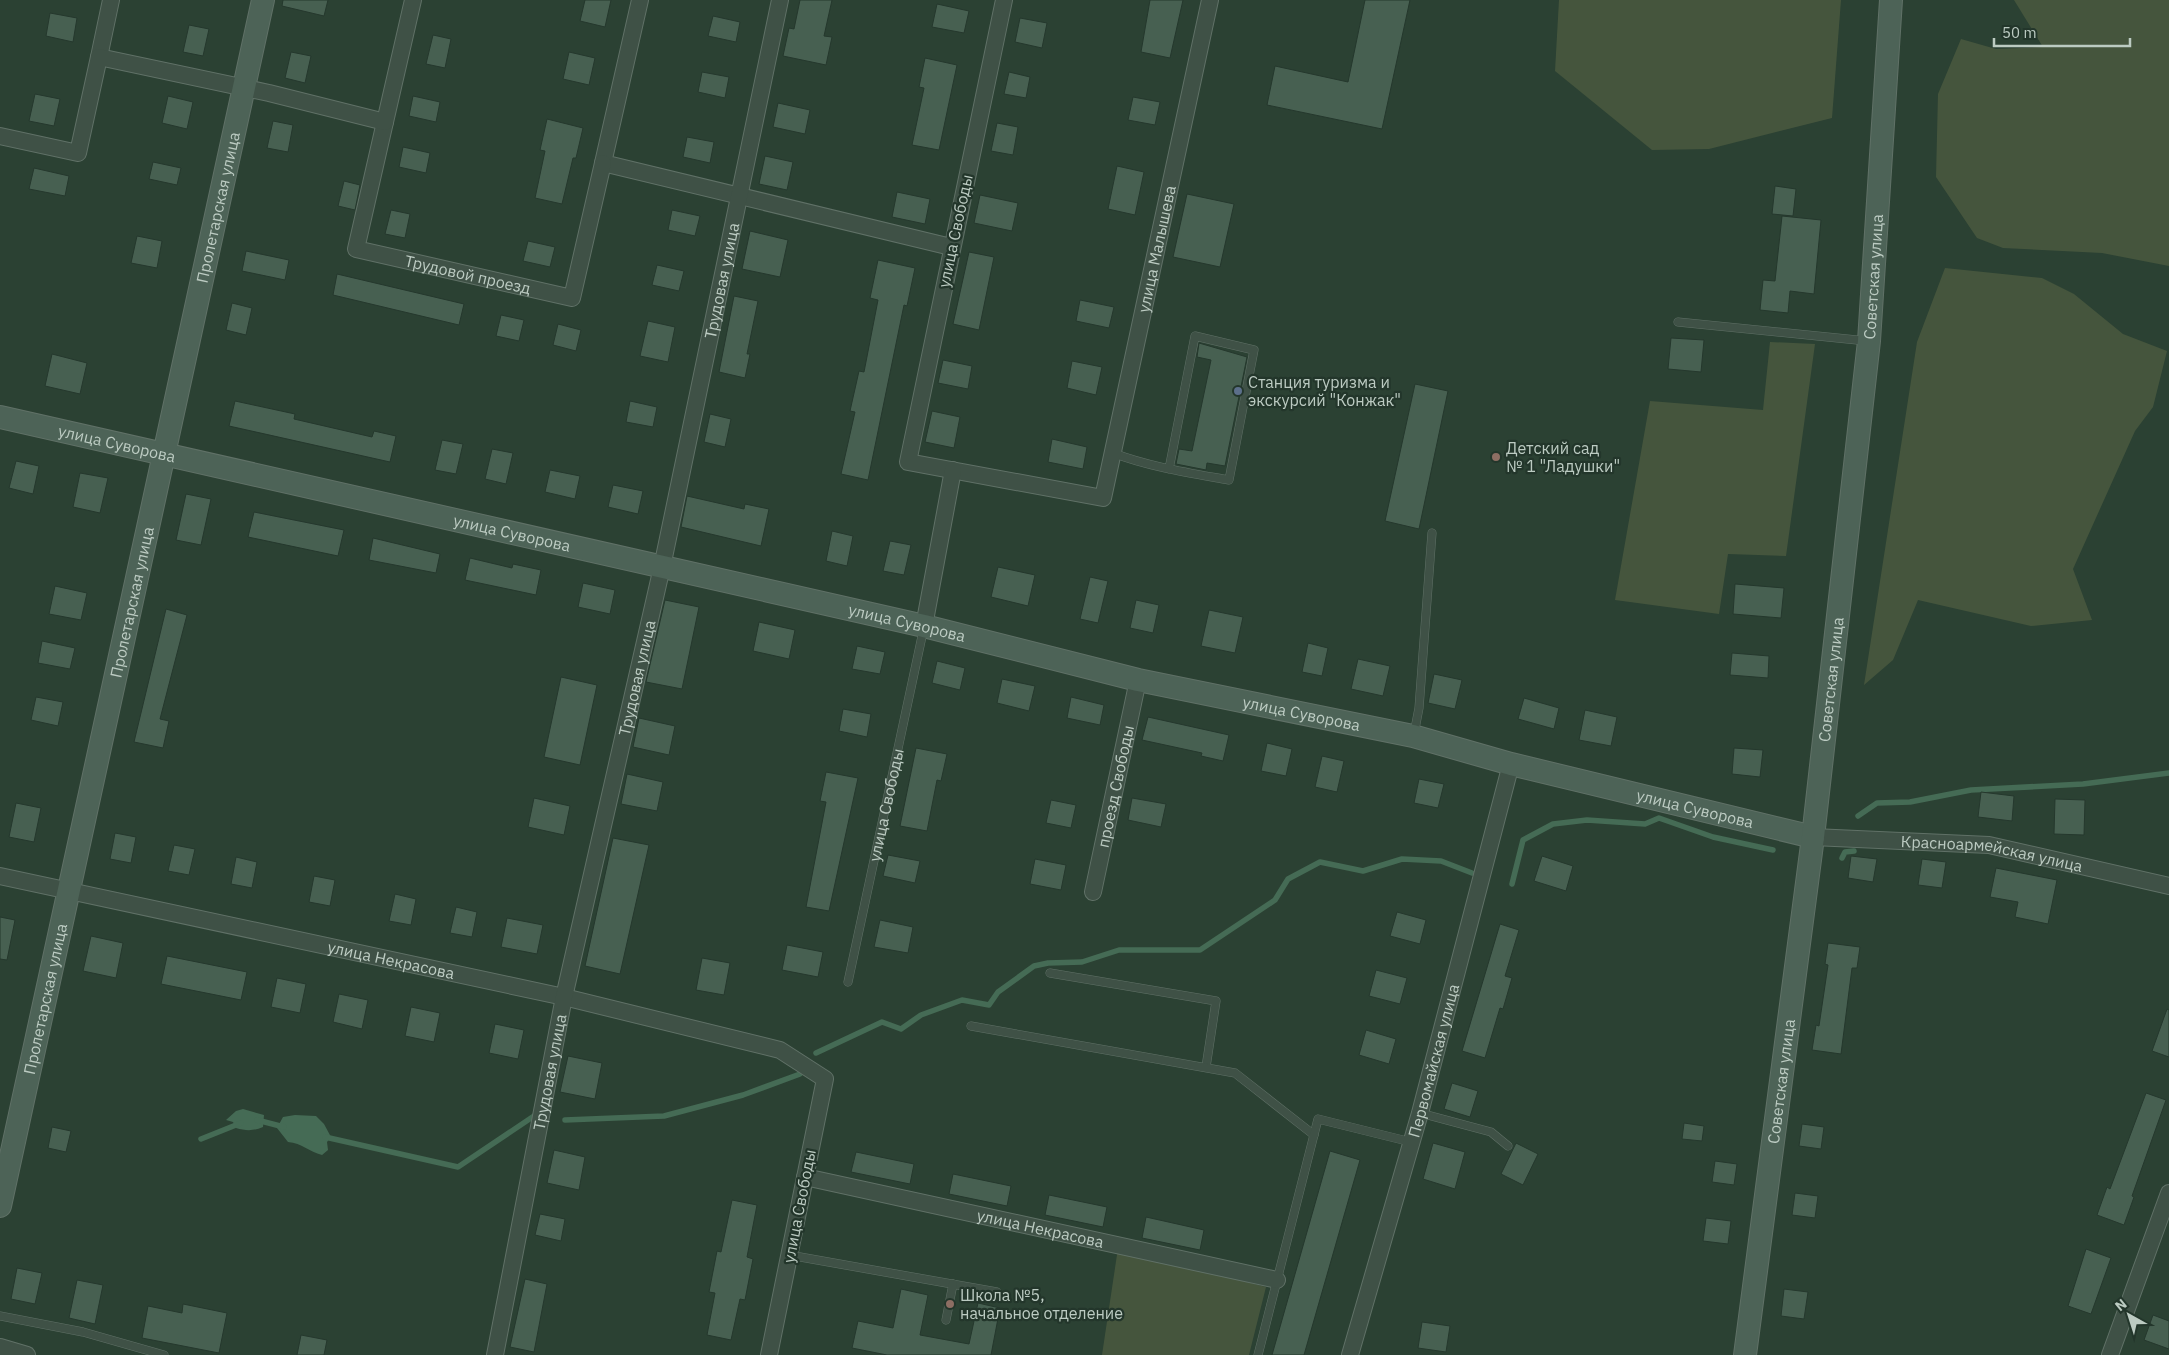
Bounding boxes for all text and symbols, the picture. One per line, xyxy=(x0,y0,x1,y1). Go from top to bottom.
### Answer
scale bar xyxy=(1994,15,2130,47)
text: 50 m xyxy=(2002,23,2037,42)
street label: Пролетарская улица xyxy=(192,130,244,285)
street label: улица Свободы xyxy=(933,173,977,289)
street label: улица Малышева xyxy=(1133,183,1180,314)
street label: Советская улица xyxy=(1859,213,1887,340)
street label: Трудовая улица xyxy=(700,221,743,341)
street label: Трудовой проезд xyxy=(403,250,533,298)
place label: Станция туризма и экскурсий "Конжак" xyxy=(1248,372,1401,410)
marker: Станция туризма и экскурсий "Конжак" xyxy=(1232,385,1244,397)
street label: улица Суворова xyxy=(56,421,178,467)
place label: Детский сад № 1 "Ладушки" xyxy=(1506,438,1620,476)
marker: Детский сад № 1 "Ладушки" xyxy=(1490,451,1502,463)
street label: улица Суворова xyxy=(452,510,573,556)
street label: Пролетарская улица xyxy=(105,524,158,680)
street label: улица Суворова xyxy=(847,599,968,646)
street label: Советская улица xyxy=(1814,615,1848,743)
street label: Трудовая улица xyxy=(614,618,660,738)
street label: улица Суворова xyxy=(1241,692,1363,735)
street label: проезд Свободы xyxy=(1093,723,1138,849)
street label: улица Свободы xyxy=(864,747,908,863)
street label: улица Суворова xyxy=(1635,785,1756,832)
street label: Красноармейская улица xyxy=(1900,831,2085,876)
street label: Пролетарская улица xyxy=(19,921,71,1076)
street label: улица Некрасова xyxy=(326,937,457,983)
street label: Первомайская улица xyxy=(1403,981,1463,1140)
street label: Трудовая улица xyxy=(529,1012,571,1132)
street label: Советская улица xyxy=(1763,1017,1799,1145)
street label: улица Свободы xyxy=(778,1148,820,1264)
street label: улица Некрасова xyxy=(975,1205,1106,1252)
place label: Школа №5, начальное отделение xyxy=(960,1285,1123,1323)
north arrow xyxy=(2104,1290,2154,1340)
text: N xyxy=(2111,1295,2130,1315)
marker: Школа №5, начальное отделение xyxy=(944,1298,956,1310)

